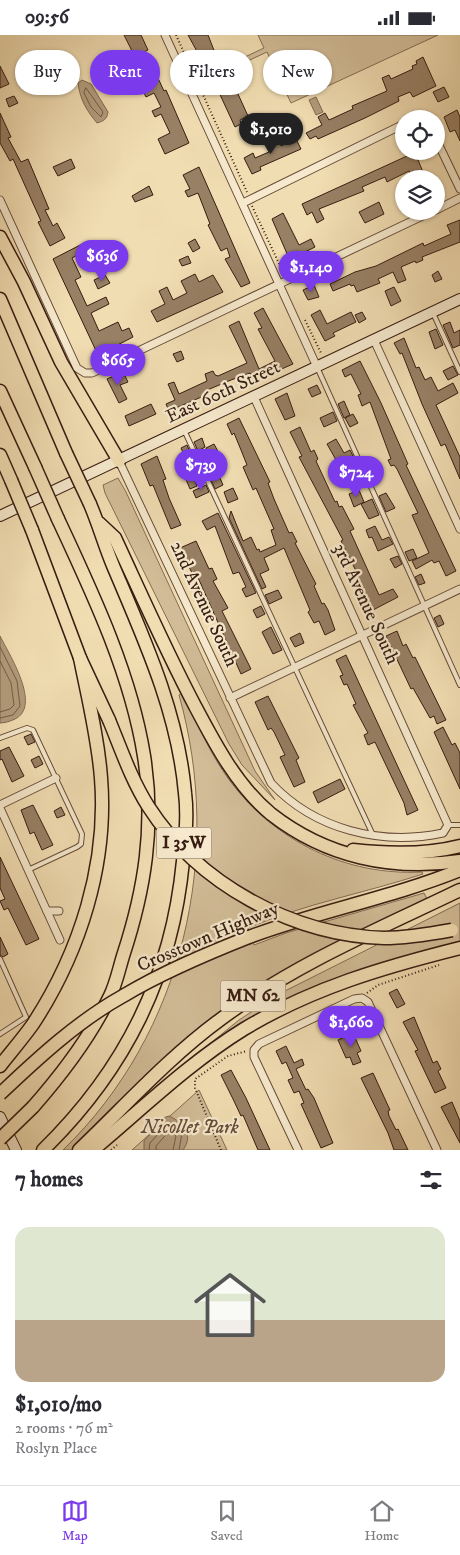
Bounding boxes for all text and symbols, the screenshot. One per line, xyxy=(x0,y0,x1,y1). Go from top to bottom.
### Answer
text: 09:56 xyxy=(25,6,69,29)
chip: Buy xyxy=(15,50,80,95)
chip: Rent xyxy=(90,50,160,95)
chip: Filters xyxy=(170,50,253,95)
chip: New xyxy=(263,50,332,95)
map controls xyxy=(395,110,445,220)
button: locate xyxy=(395,110,445,160)
pin: $1,010 xyxy=(230,113,312,155)
text: $1,010 xyxy=(250,119,292,139)
button: layers xyxy=(395,170,445,220)
pin: $636 xyxy=(72,239,132,282)
text: $636 xyxy=(86,246,118,266)
pin: $1,140 xyxy=(270,251,352,293)
text: $1,140 xyxy=(290,257,332,277)
pin: $665 xyxy=(88,343,148,386)
text: $665 xyxy=(101,350,135,370)
street label: East 60th Street xyxy=(162,356,284,428)
pin: $739 xyxy=(171,449,231,491)
text: $739 xyxy=(185,455,217,475)
pin: $724 xyxy=(326,455,386,498)
text: $724 xyxy=(339,462,373,482)
street label: 2nd Avenue South xyxy=(165,537,243,671)
street label: 3rd Avenue South xyxy=(328,540,404,668)
road number: I 35W xyxy=(156,827,212,859)
street label: Crosstown Highway xyxy=(134,896,283,977)
road number: MN 62 xyxy=(220,981,286,1011)
pin: $1,660 xyxy=(310,1005,392,1048)
text: $1,660 xyxy=(329,1012,373,1032)
park label: Nicollet Park xyxy=(140,1116,239,1139)
icon: filters xyxy=(417,1166,445,1194)
text: 7 homes xyxy=(15,1167,83,1193)
icon: home xyxy=(185,1260,275,1350)
text: $1,010/mo xyxy=(15,1392,102,1418)
text: 2 rooms · 76 m² xyxy=(15,1418,113,1438)
text: Roslyn Place xyxy=(15,1438,97,1458)
tab: Map xyxy=(61,1497,89,1545)
tab: Saved xyxy=(211,1497,243,1545)
tab: Home xyxy=(364,1497,399,1545)

